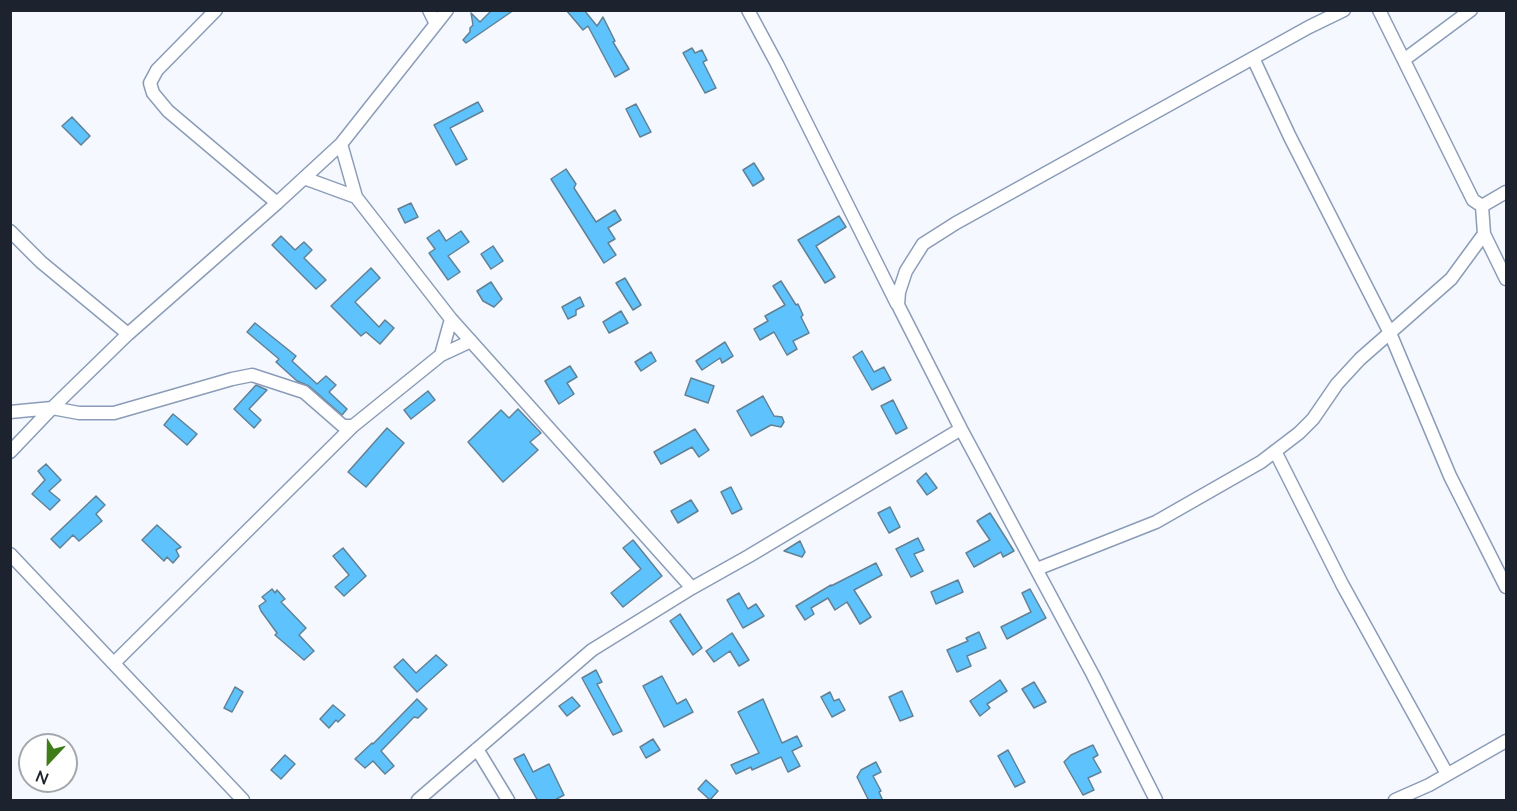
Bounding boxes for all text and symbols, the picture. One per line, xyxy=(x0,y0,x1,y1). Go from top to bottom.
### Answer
north arrow xyxy=(18,733,78,793)
text: N xyxy=(33,767,51,789)

